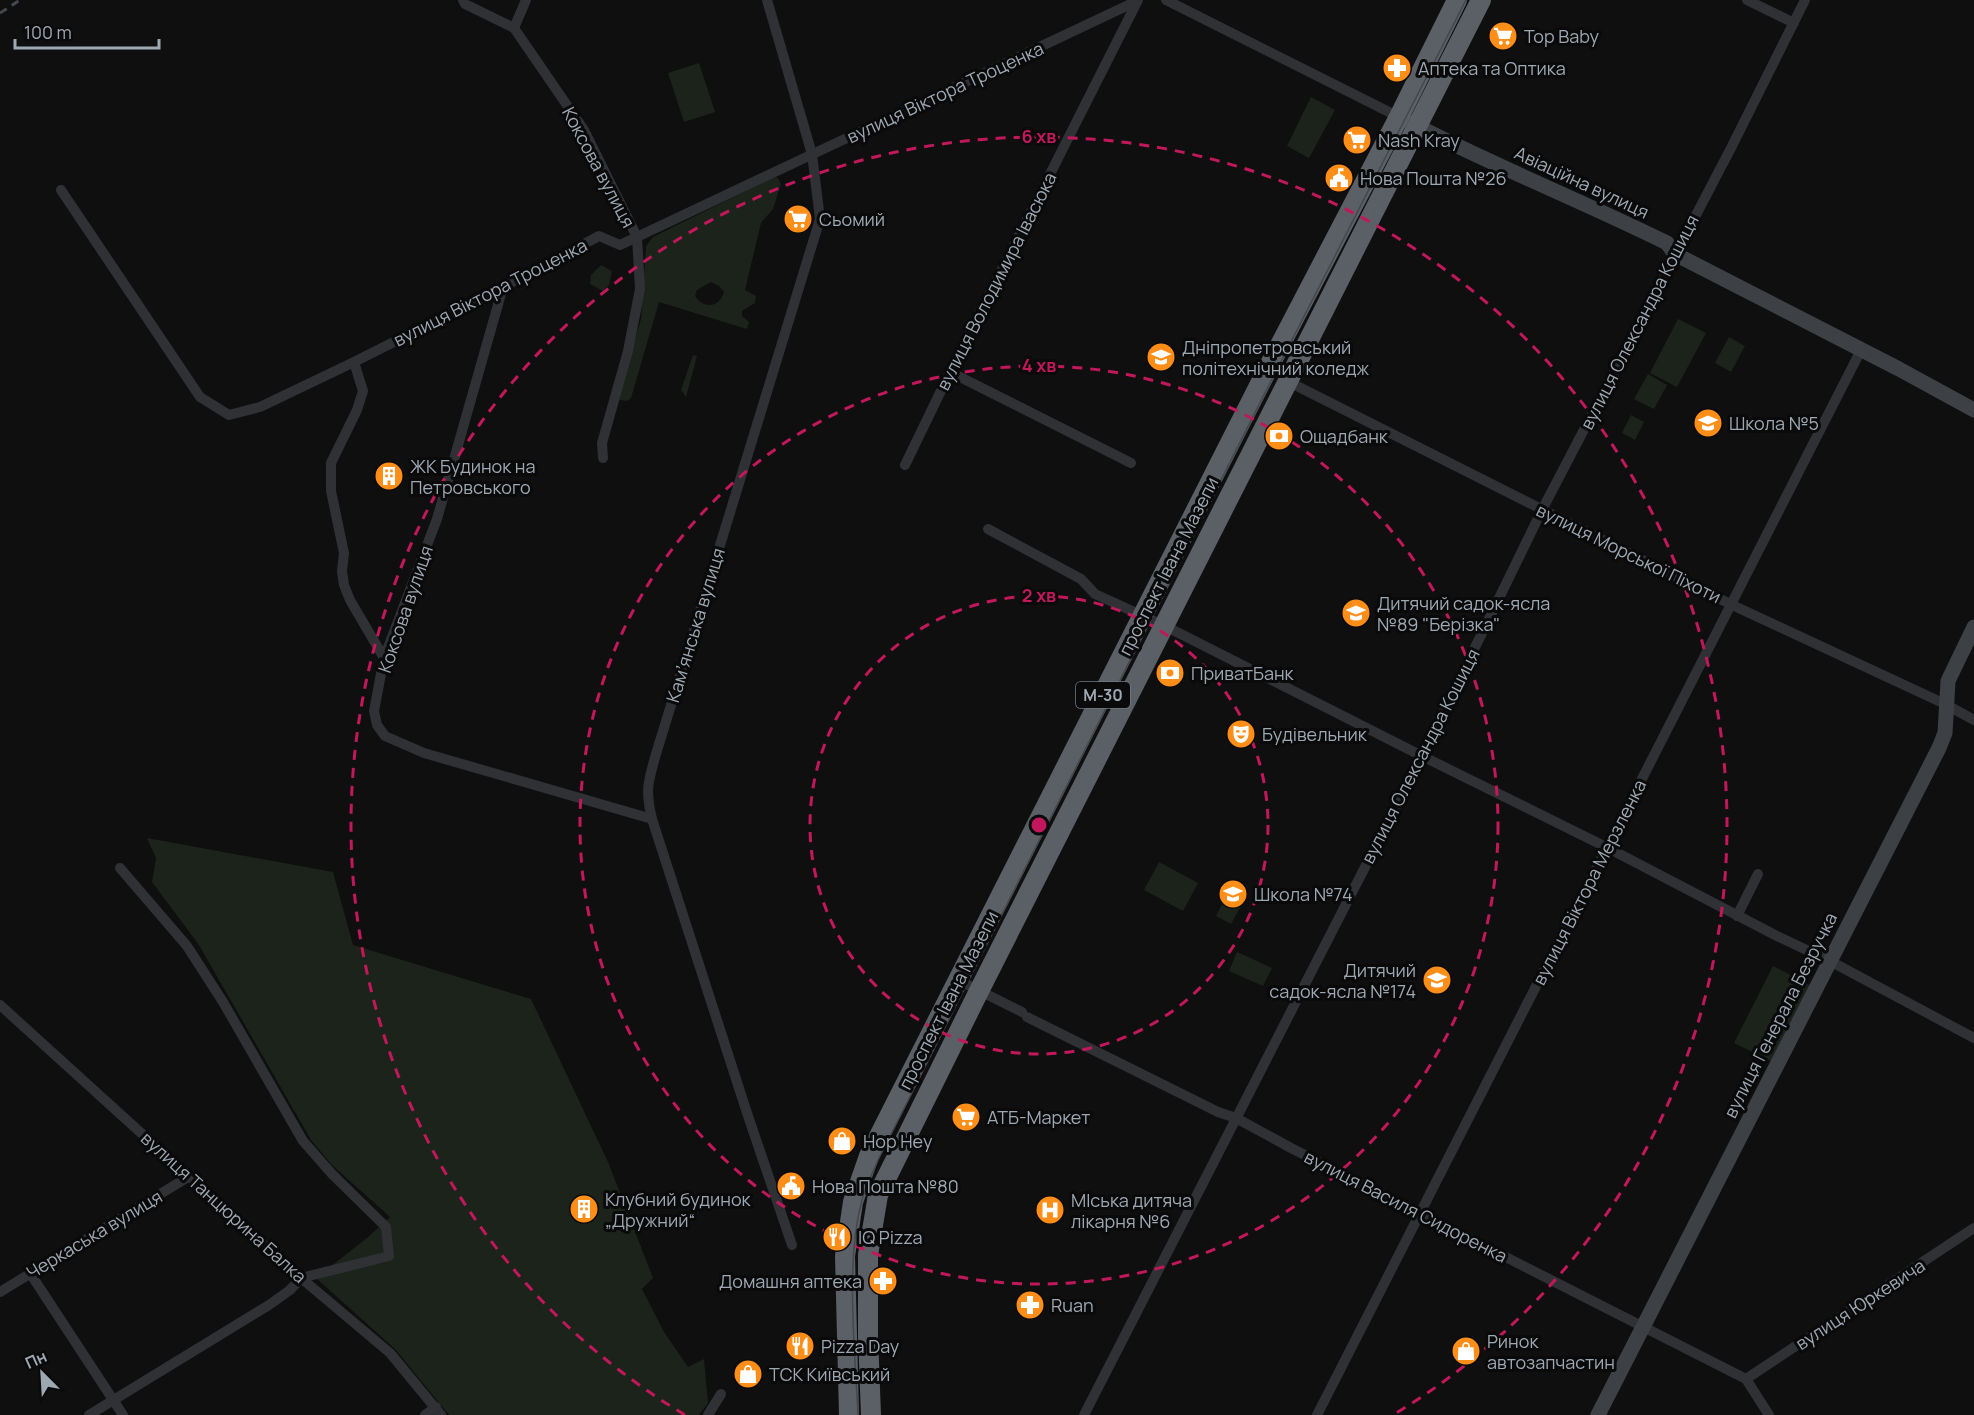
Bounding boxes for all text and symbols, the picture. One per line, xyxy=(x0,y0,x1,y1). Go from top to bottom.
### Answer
scale bar xyxy=(15,12,159,50)
text: 100 m xyxy=(24,20,72,44)
supermarket icon: Top Baby xyxy=(1487,20,1519,52)
place label: Top Baby xyxy=(1524,24,1599,48)
street label: вулиця Віктора Троценка xyxy=(843,36,1047,148)
pharmacy icon: Аптека та Оптика xyxy=(1381,52,1413,84)
place label: Аптека та Оптика xyxy=(1418,56,1566,80)
street label: Коксова вулиця xyxy=(557,102,641,232)
text: 6 хв xyxy=(1022,124,1056,148)
supermarket icon: Nash Kray xyxy=(1341,124,1373,156)
place label: Nash Kray xyxy=(1378,128,1460,152)
street label: Авіаційна вулиця xyxy=(1511,140,1653,224)
public building icon: Нова Пошта №26 xyxy=(1323,162,1355,194)
place label: Нова Пошта №26 xyxy=(1360,166,1507,190)
street label: вулиця Володимира Івасюка xyxy=(930,168,1062,394)
supermarket icon: Сьомий xyxy=(782,203,814,235)
place label: Сьомий xyxy=(819,207,885,231)
street label: вулиця Олександра Кошиця xyxy=(1574,211,1704,433)
street label: вулиця Віктора Троценка xyxy=(389,233,591,351)
place label: Дніпропетровський політехнічний коледж xyxy=(1182,335,1370,380)
school or university icon: Дніпропетровський політехнічний коледж xyxy=(1145,341,1177,373)
text: 4 хв xyxy=(1022,353,1056,377)
school or university icon: Школа №5 xyxy=(1692,407,1724,439)
place label: Школа №5 xyxy=(1729,411,1819,435)
bank icon: Ощадбанк xyxy=(1263,420,1295,452)
place label: Ощадбанк xyxy=(1300,424,1389,448)
place label: ЖК Будинок на Петровського xyxy=(410,454,535,499)
building icon: ЖК Будинок на Петровського xyxy=(373,460,405,492)
street label: проспект Івана Мазепи xyxy=(1113,473,1223,659)
street label: вулиця Морської Піхоти xyxy=(1533,498,1725,608)
street label: Коксова вулиця xyxy=(372,542,438,676)
street label: Камʼянська вулиця xyxy=(660,545,730,705)
text: 2 хв xyxy=(1022,583,1056,607)
place label: Дитячий садок-ясла №89 "Берізка" xyxy=(1377,591,1550,636)
school or university icon: Дитячий садок-ясла №89 "Берізка" xyxy=(1340,597,1372,629)
street label: вулиця Олександра Кошиця xyxy=(1355,645,1485,867)
bank icon: ПриватБанк xyxy=(1154,657,1186,689)
place label: ПриватБанк xyxy=(1191,661,1295,685)
road number: М-30 xyxy=(1076,682,1130,708)
theatre icon: Будівельник xyxy=(1225,718,1257,750)
place label: Будівельник xyxy=(1262,722,1368,746)
street label: вулиця Віктора Мерзленка xyxy=(1527,775,1651,989)
centre of rings xyxy=(1029,815,1049,835)
school or university icon: Школа №74 xyxy=(1217,878,1249,910)
place label: Школа №74 xyxy=(1254,882,1353,906)
street label: проспект Івана Мазепи xyxy=(893,907,1003,1093)
street label: вулиця Генерала Безручка xyxy=(1718,908,1842,1122)
place label: Дитячий садок-ясла №174 xyxy=(1269,958,1416,1003)
school or university icon: Дитячий садок-ясла №174 xyxy=(1421,964,1453,996)
supermarket icon: АТБ-Маркет xyxy=(950,1101,982,1133)
place label: АТБ-Маркет xyxy=(987,1105,1090,1129)
shop icon: Hop Hey xyxy=(826,1125,858,1157)
street label: вулиця Танцюрина Балка xyxy=(136,1126,312,1288)
place label: Hop Hey xyxy=(863,1129,933,1153)
street label: вулиця Василя Сидоренка xyxy=(1301,1144,1511,1268)
public building icon: Нова Пошта №80 xyxy=(775,1170,807,1202)
place label: Нова Пошта №80 xyxy=(812,1174,959,1198)
street label: Черкаська вулиця xyxy=(22,1184,166,1284)
place label: Клубний будинок „Дружний“ xyxy=(605,1187,752,1232)
place label: МІська дитяча лікарня №6 xyxy=(1071,1188,1192,1233)
building icon: Клубний будинок „Дружний“ xyxy=(568,1193,600,1225)
hospital icon: МІська дитяча лікарня №6 xyxy=(1034,1194,1066,1226)
restaurant icon: IQ Pizza xyxy=(821,1221,853,1253)
place label: IQ Pizza xyxy=(858,1225,922,1249)
street label: вулиця Юркевича xyxy=(1791,1253,1929,1355)
pharmacy icon: Домашня аптека xyxy=(867,1265,899,1297)
place label: Домашня аптека xyxy=(719,1269,862,1293)
pharmacy icon: Ruan xyxy=(1014,1289,1046,1321)
place label: Ruan xyxy=(1051,1293,1094,1317)
place label: Ринок автозапчастин xyxy=(1487,1329,1615,1374)
restaurant icon: Pizza Day xyxy=(784,1330,816,1362)
place label: Pizza Day xyxy=(821,1334,900,1358)
shop icon: Ринок автозапчастин xyxy=(1450,1335,1482,1367)
north arrow xyxy=(12,1343,72,1403)
text: Пн xyxy=(22,1345,50,1374)
shop icon: ТСК Київський xyxy=(732,1358,764,1390)
place label: ТСК Київський xyxy=(769,1362,890,1386)

